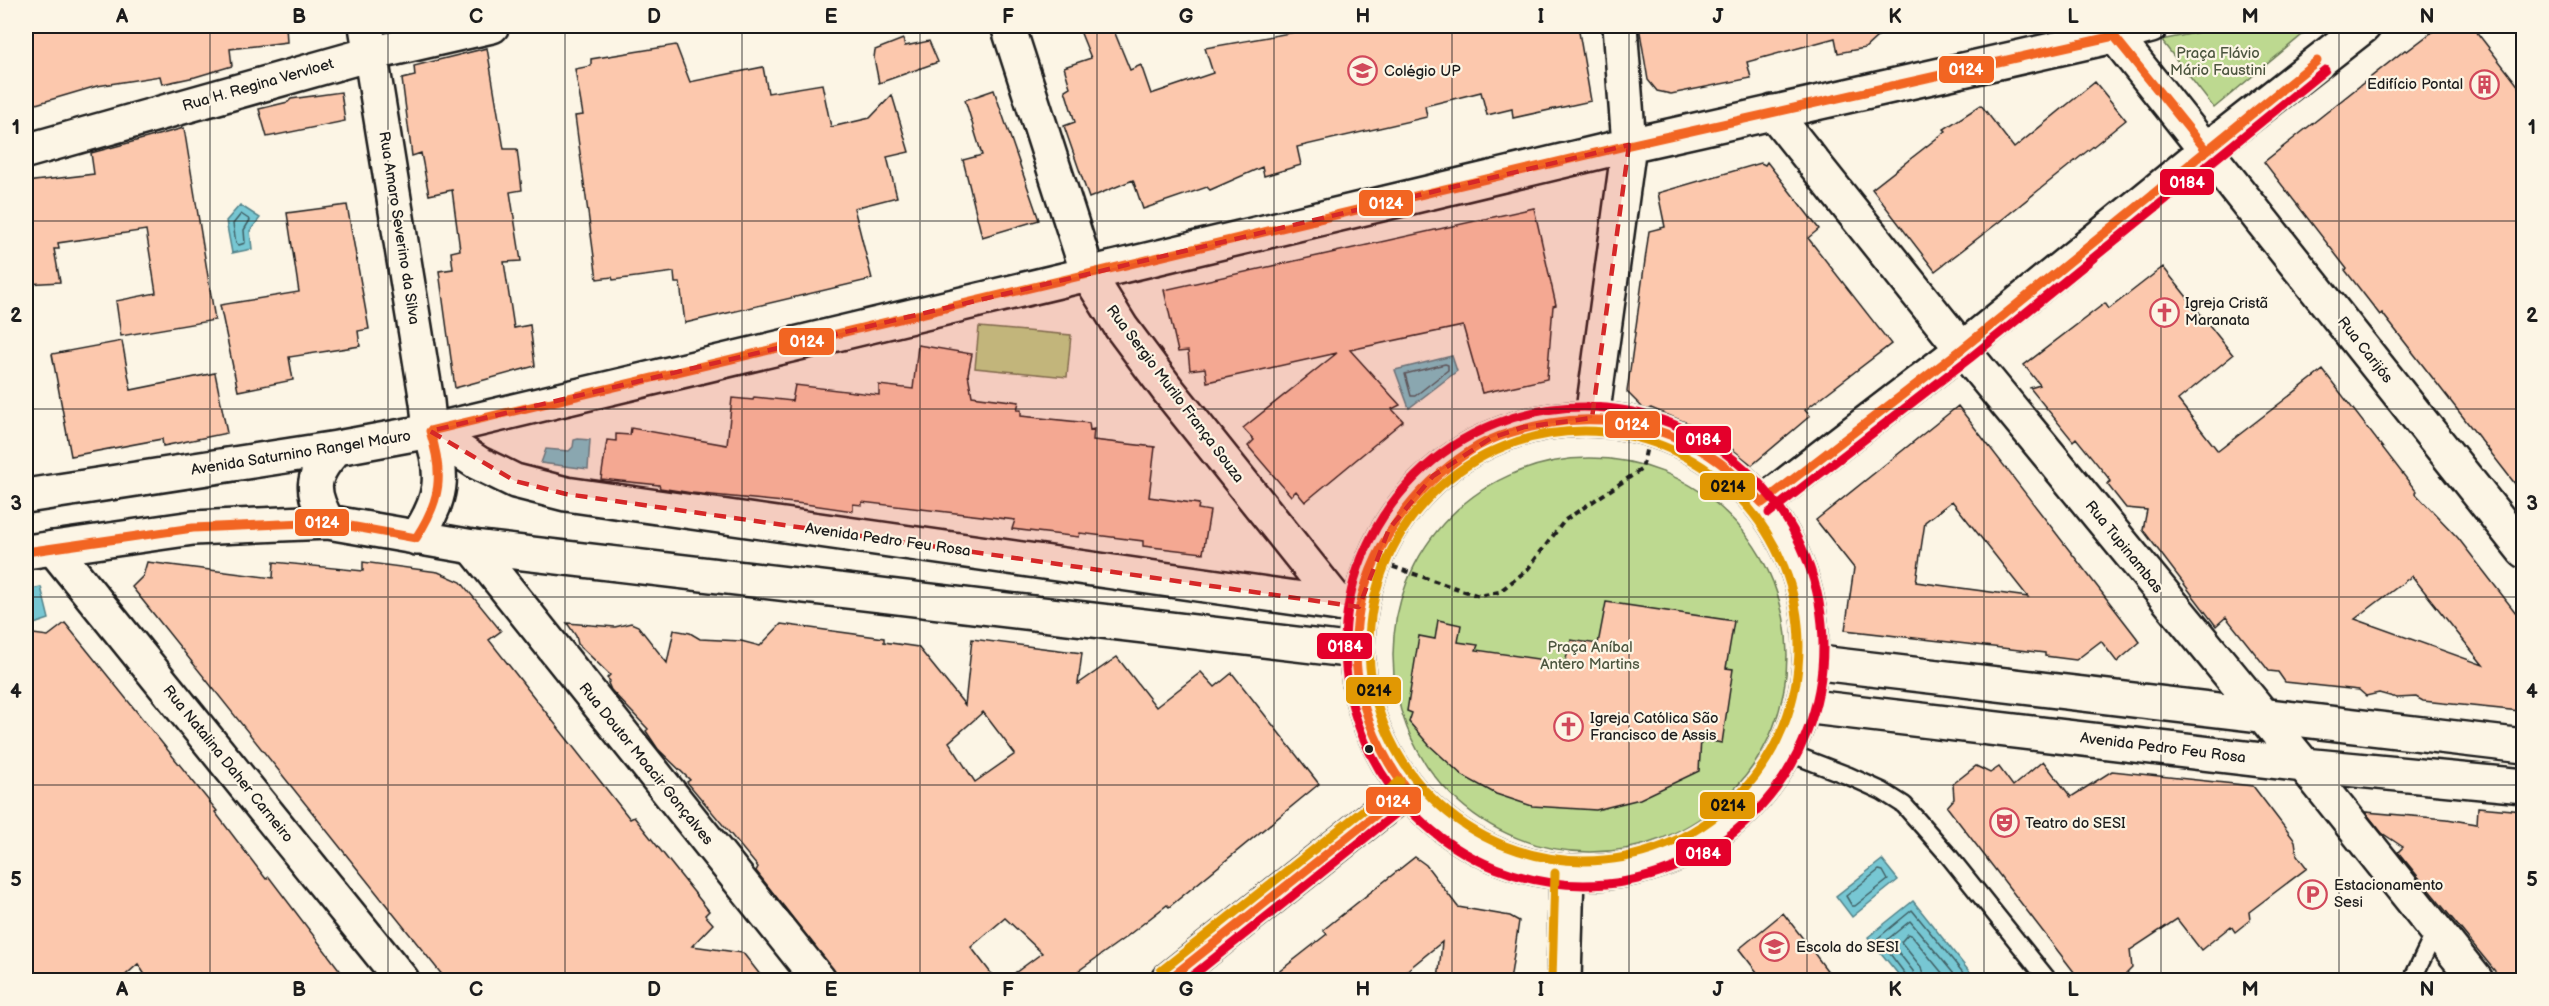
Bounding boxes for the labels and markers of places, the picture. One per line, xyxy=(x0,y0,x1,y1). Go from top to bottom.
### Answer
school or university icon: Colégio UP xyxy=(1347,55,1379,87)
place label: Colégio UP xyxy=(1384,62,1461,81)
building icon: Edifício Pontal xyxy=(2468,68,2500,100)
place label: Edifício Pontal xyxy=(2367,75,2463,94)
place label: Igreja Cristã Maranata xyxy=(2185,294,2268,330)
church icon: Igreja Cristã Maranata xyxy=(2148,296,2180,328)
place label: Igreja Católica São Francisco de Assis xyxy=(1590,709,1719,745)
church icon: Igreja Católica São Francisco de Assis xyxy=(1553,711,1585,743)
unlabelled marker xyxy=(1363,743,1375,755)
theatre icon: Teatro do SESI xyxy=(1988,807,2020,839)
place label: Teatro do SESI xyxy=(2025,814,2126,833)
place label: Estacionamento Sesi xyxy=(2334,876,2443,912)
parking icon: Estacionamento Sesi xyxy=(2297,878,2329,910)
school or university icon: Escola do SESI xyxy=(1759,931,1791,963)
place label: Escola do SESI xyxy=(1796,938,1899,957)

